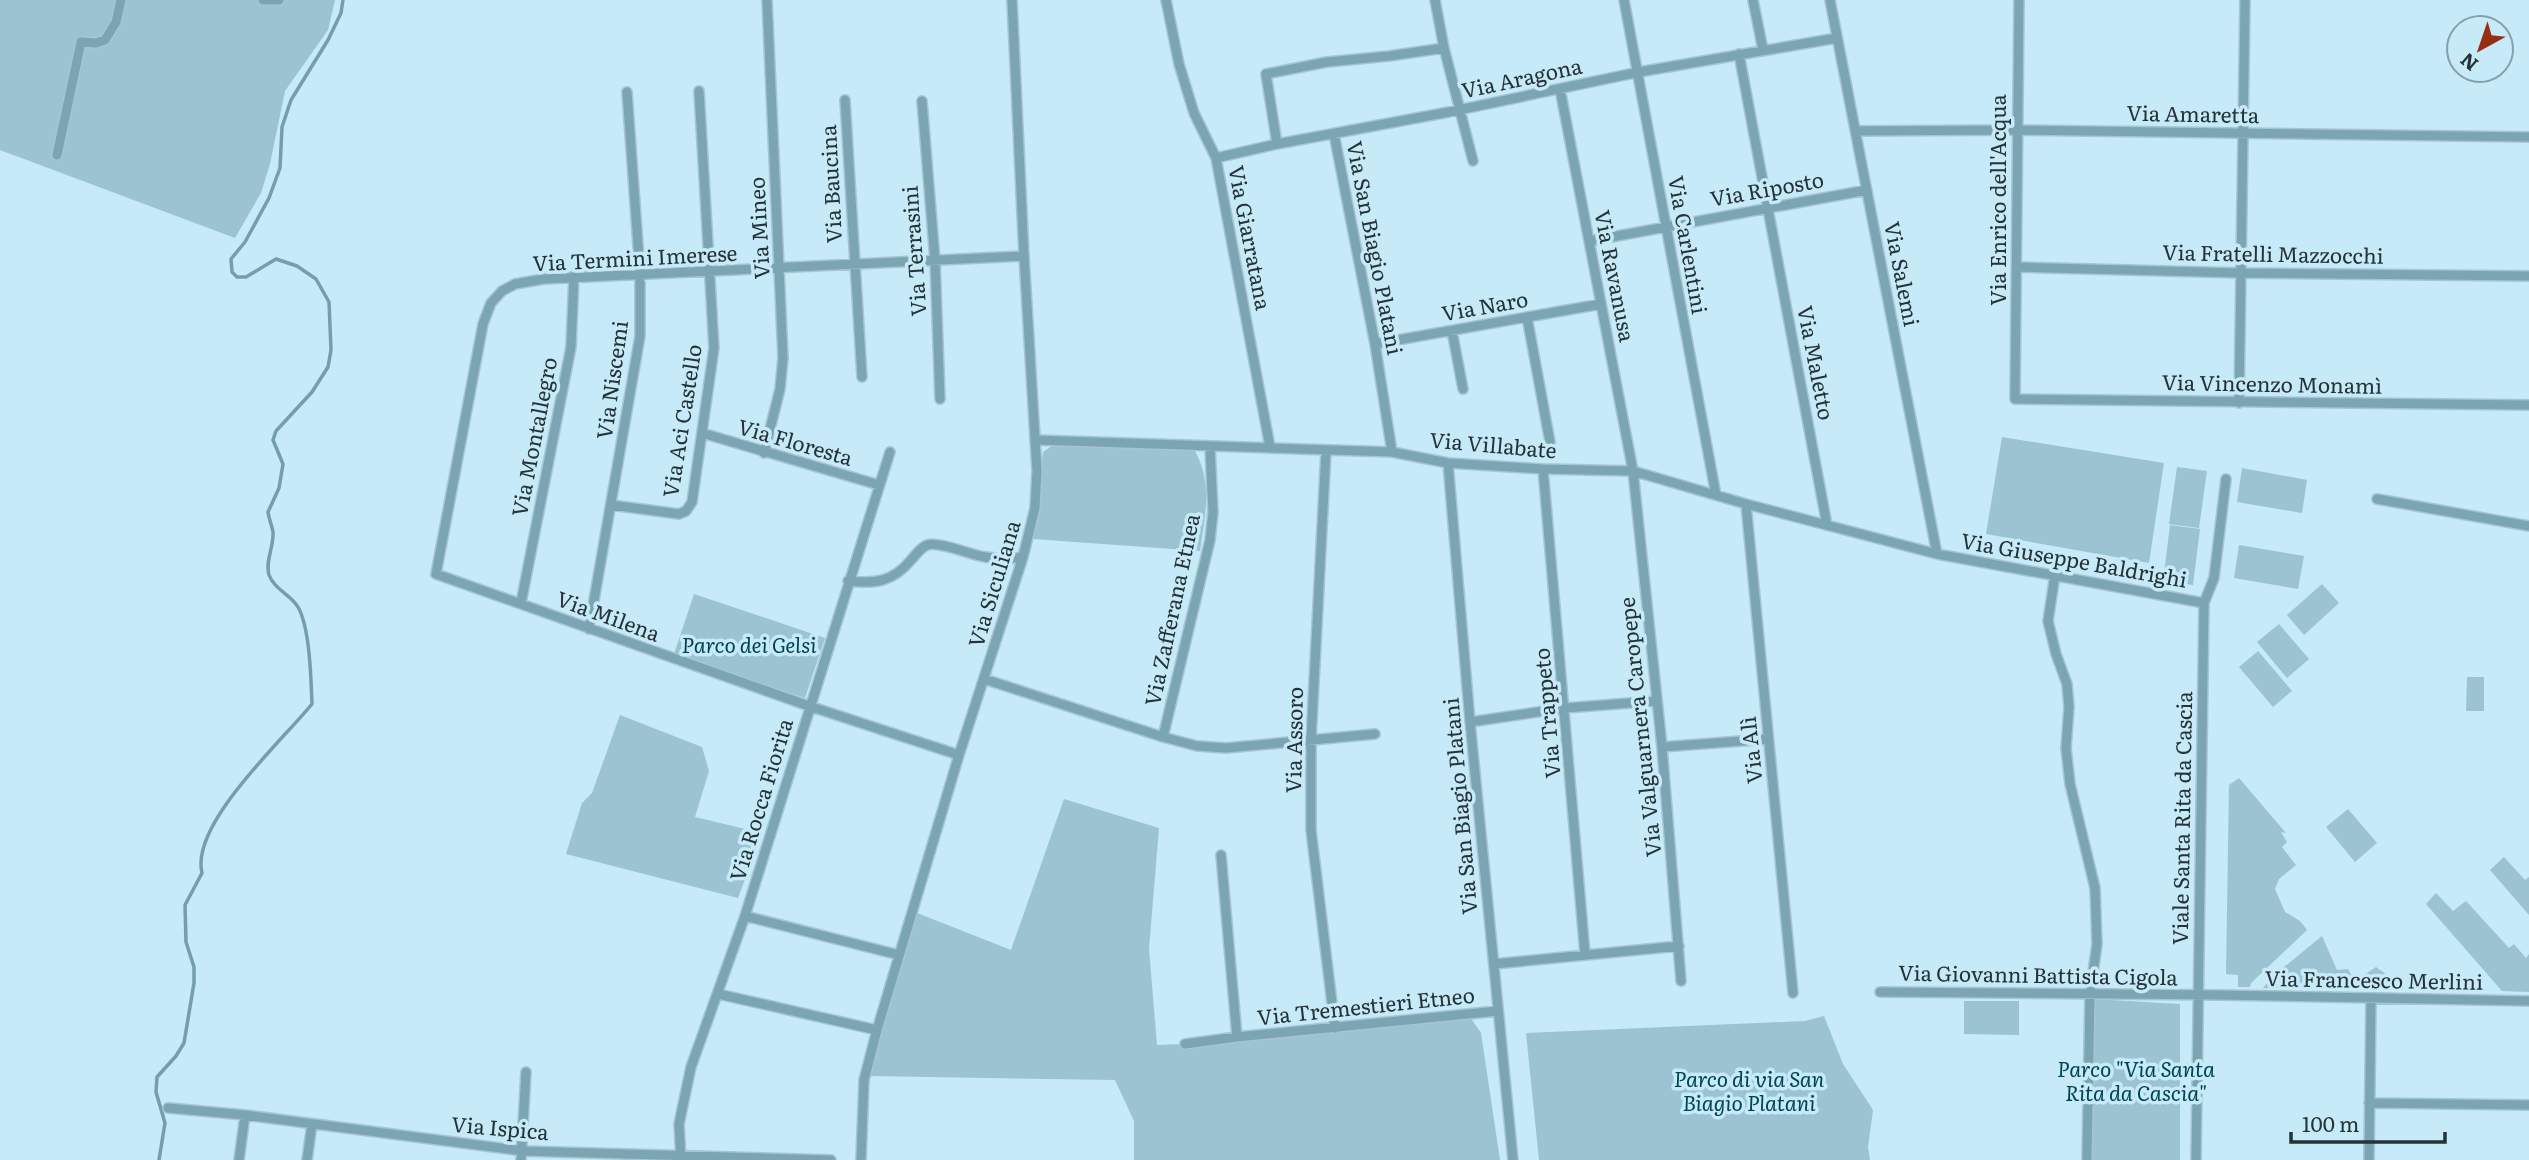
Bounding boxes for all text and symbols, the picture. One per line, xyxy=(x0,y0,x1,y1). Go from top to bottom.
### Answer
north arrow xyxy=(2445,14,2515,84)
text: N xyxy=(2453,47,2484,79)
street label: Via Aragona xyxy=(1458,49,1585,104)
street label: Via Enrico dell'Acqua xyxy=(1981,93,2012,306)
street label: Via Amaretta xyxy=(2126,96,2260,129)
street label: Via Baucina xyxy=(811,124,848,244)
street label: Via San Biagio Platani xyxy=(1341,138,1412,357)
street label: Via Riposto xyxy=(1707,162,1826,213)
street label: Via Giarratana xyxy=(1222,163,1281,313)
street label: Via Carlentini xyxy=(1662,173,1717,316)
street label: Via Mineo xyxy=(739,176,776,280)
street label: Via Terrasini xyxy=(892,185,933,317)
street label: Via Ravanusa xyxy=(1588,207,1645,345)
street label: Via Salemi xyxy=(1878,218,1929,329)
street label: Via Fratelli Mazzocchi xyxy=(2162,235,2384,270)
street label: Via Termini Imerese xyxy=(532,236,738,277)
street label: Via Naro xyxy=(1439,282,1530,327)
street label: Via Maletto xyxy=(1791,303,1844,423)
street label: Via Niscemi xyxy=(587,318,634,441)
street label: Via Aci Castello xyxy=(653,342,708,499)
street label: Via Montallegro xyxy=(502,354,563,519)
street label: Via Vincenzo Monamì xyxy=(2162,365,2383,400)
street label: Via Floresta xyxy=(735,409,857,472)
street label: Via Villabate xyxy=(1428,423,1558,465)
street label: Via Zafferana Etnea xyxy=(1135,510,1206,709)
street label: Via Siculiana xyxy=(959,515,1027,651)
street label: Via Giuseppe Baldrighi xyxy=(1959,523,2190,594)
street label: Via Milena xyxy=(553,582,666,648)
street label: Via Valguarnera Caropepe xyxy=(1609,596,1668,859)
park label: Parco dei Gelsi xyxy=(682,628,817,659)
street label: Via Trappeto xyxy=(1524,647,1567,780)
street label: Via Assoro xyxy=(1276,687,1309,793)
street label: Viale Santa Rita da Cascia xyxy=(2163,690,2198,945)
street label: Via San Biagio Platani xyxy=(1434,697,1483,916)
street label: Via Rocca Fiorita xyxy=(720,713,799,885)
street label: Via Alì xyxy=(1731,715,1768,785)
street label: Via Giovanni Battista Cigola xyxy=(1898,956,2179,991)
street label: Via Francesco Merlini xyxy=(2265,961,2483,996)
street label: Via Tremestieri Etneo xyxy=(1255,978,1476,1031)
park label: Parco "Via Santa Rita da Cascia" xyxy=(2057,1052,2215,1107)
park label: Parco di via San Biagio Platani xyxy=(1674,1062,1825,1117)
scale bar xyxy=(2291,1100,2445,1144)
street label: Via Ispica xyxy=(450,1107,551,1146)
text: 100 m xyxy=(2302,1107,2359,1138)

